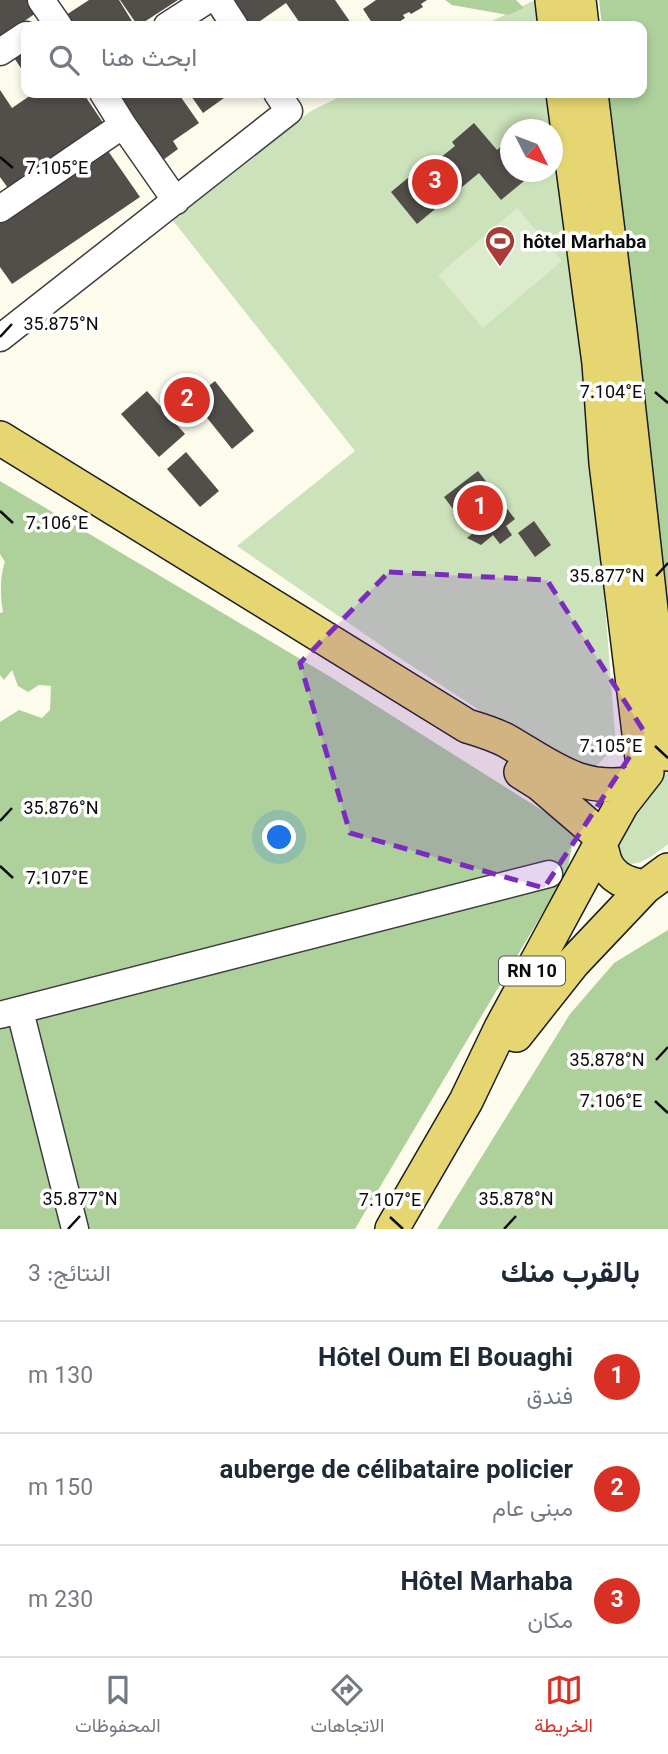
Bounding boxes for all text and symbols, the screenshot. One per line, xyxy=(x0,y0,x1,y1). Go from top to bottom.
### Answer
search box xyxy=(21,21,647,98)
text: ابحث هنا xyxy=(101,39,197,80)
icon: search xyxy=(45,41,83,79)
north arrow xyxy=(500,119,563,182)
text: 7.105°E xyxy=(26,156,88,184)
pin: 3 xyxy=(412,156,458,208)
sports icon: hôtel Marhaba xyxy=(483,224,517,268)
place label: hôtel Marhaba xyxy=(523,229,646,258)
text: 35.875°N xyxy=(23,312,99,340)
pin: 2 xyxy=(164,374,210,426)
text: 7.104°E xyxy=(580,380,642,408)
pin: 1 xyxy=(457,482,503,534)
text: 7.106°E xyxy=(26,511,88,539)
text: 35.877°N xyxy=(569,564,645,592)
text: 7.105°E xyxy=(580,734,642,762)
text: 35.876°N xyxy=(23,796,99,824)
your location xyxy=(262,820,296,854)
text: 7.107°E xyxy=(26,866,88,894)
road number: RN 10 xyxy=(499,956,565,986)
text: 35.878°N xyxy=(569,1048,645,1076)
text: 7.106°E xyxy=(580,1089,642,1117)
text: 35.877°N xyxy=(42,1187,118,1215)
text: 35.878°N xyxy=(478,1187,554,1215)
text: 7.107°E xyxy=(359,1188,421,1216)
text: بالقرب منك xyxy=(501,1251,640,1298)
text: النتائج: 3 xyxy=(28,1257,111,1293)
text: Hôtel Oum El Bouaghi xyxy=(318,1339,573,1380)
text: 130 m xyxy=(28,1359,93,1395)
text: 1 xyxy=(610,1359,624,1395)
text: فندق xyxy=(527,1380,573,1416)
text: auberge de célibataire policier xyxy=(219,1451,573,1492)
text: 150 m xyxy=(28,1471,93,1507)
text: 2 xyxy=(610,1471,624,1507)
text: مبنى عام xyxy=(492,1492,573,1528)
text: Hôtel Marhaba xyxy=(400,1563,573,1604)
text: 230 m xyxy=(28,1583,93,1619)
text: 3 xyxy=(610,1583,624,1619)
text: مكان xyxy=(527,1604,573,1640)
tab: المحفوظات xyxy=(75,1671,161,1742)
tab: الاتجاهات xyxy=(311,1671,384,1742)
tab: الخريطة xyxy=(534,1671,593,1742)

